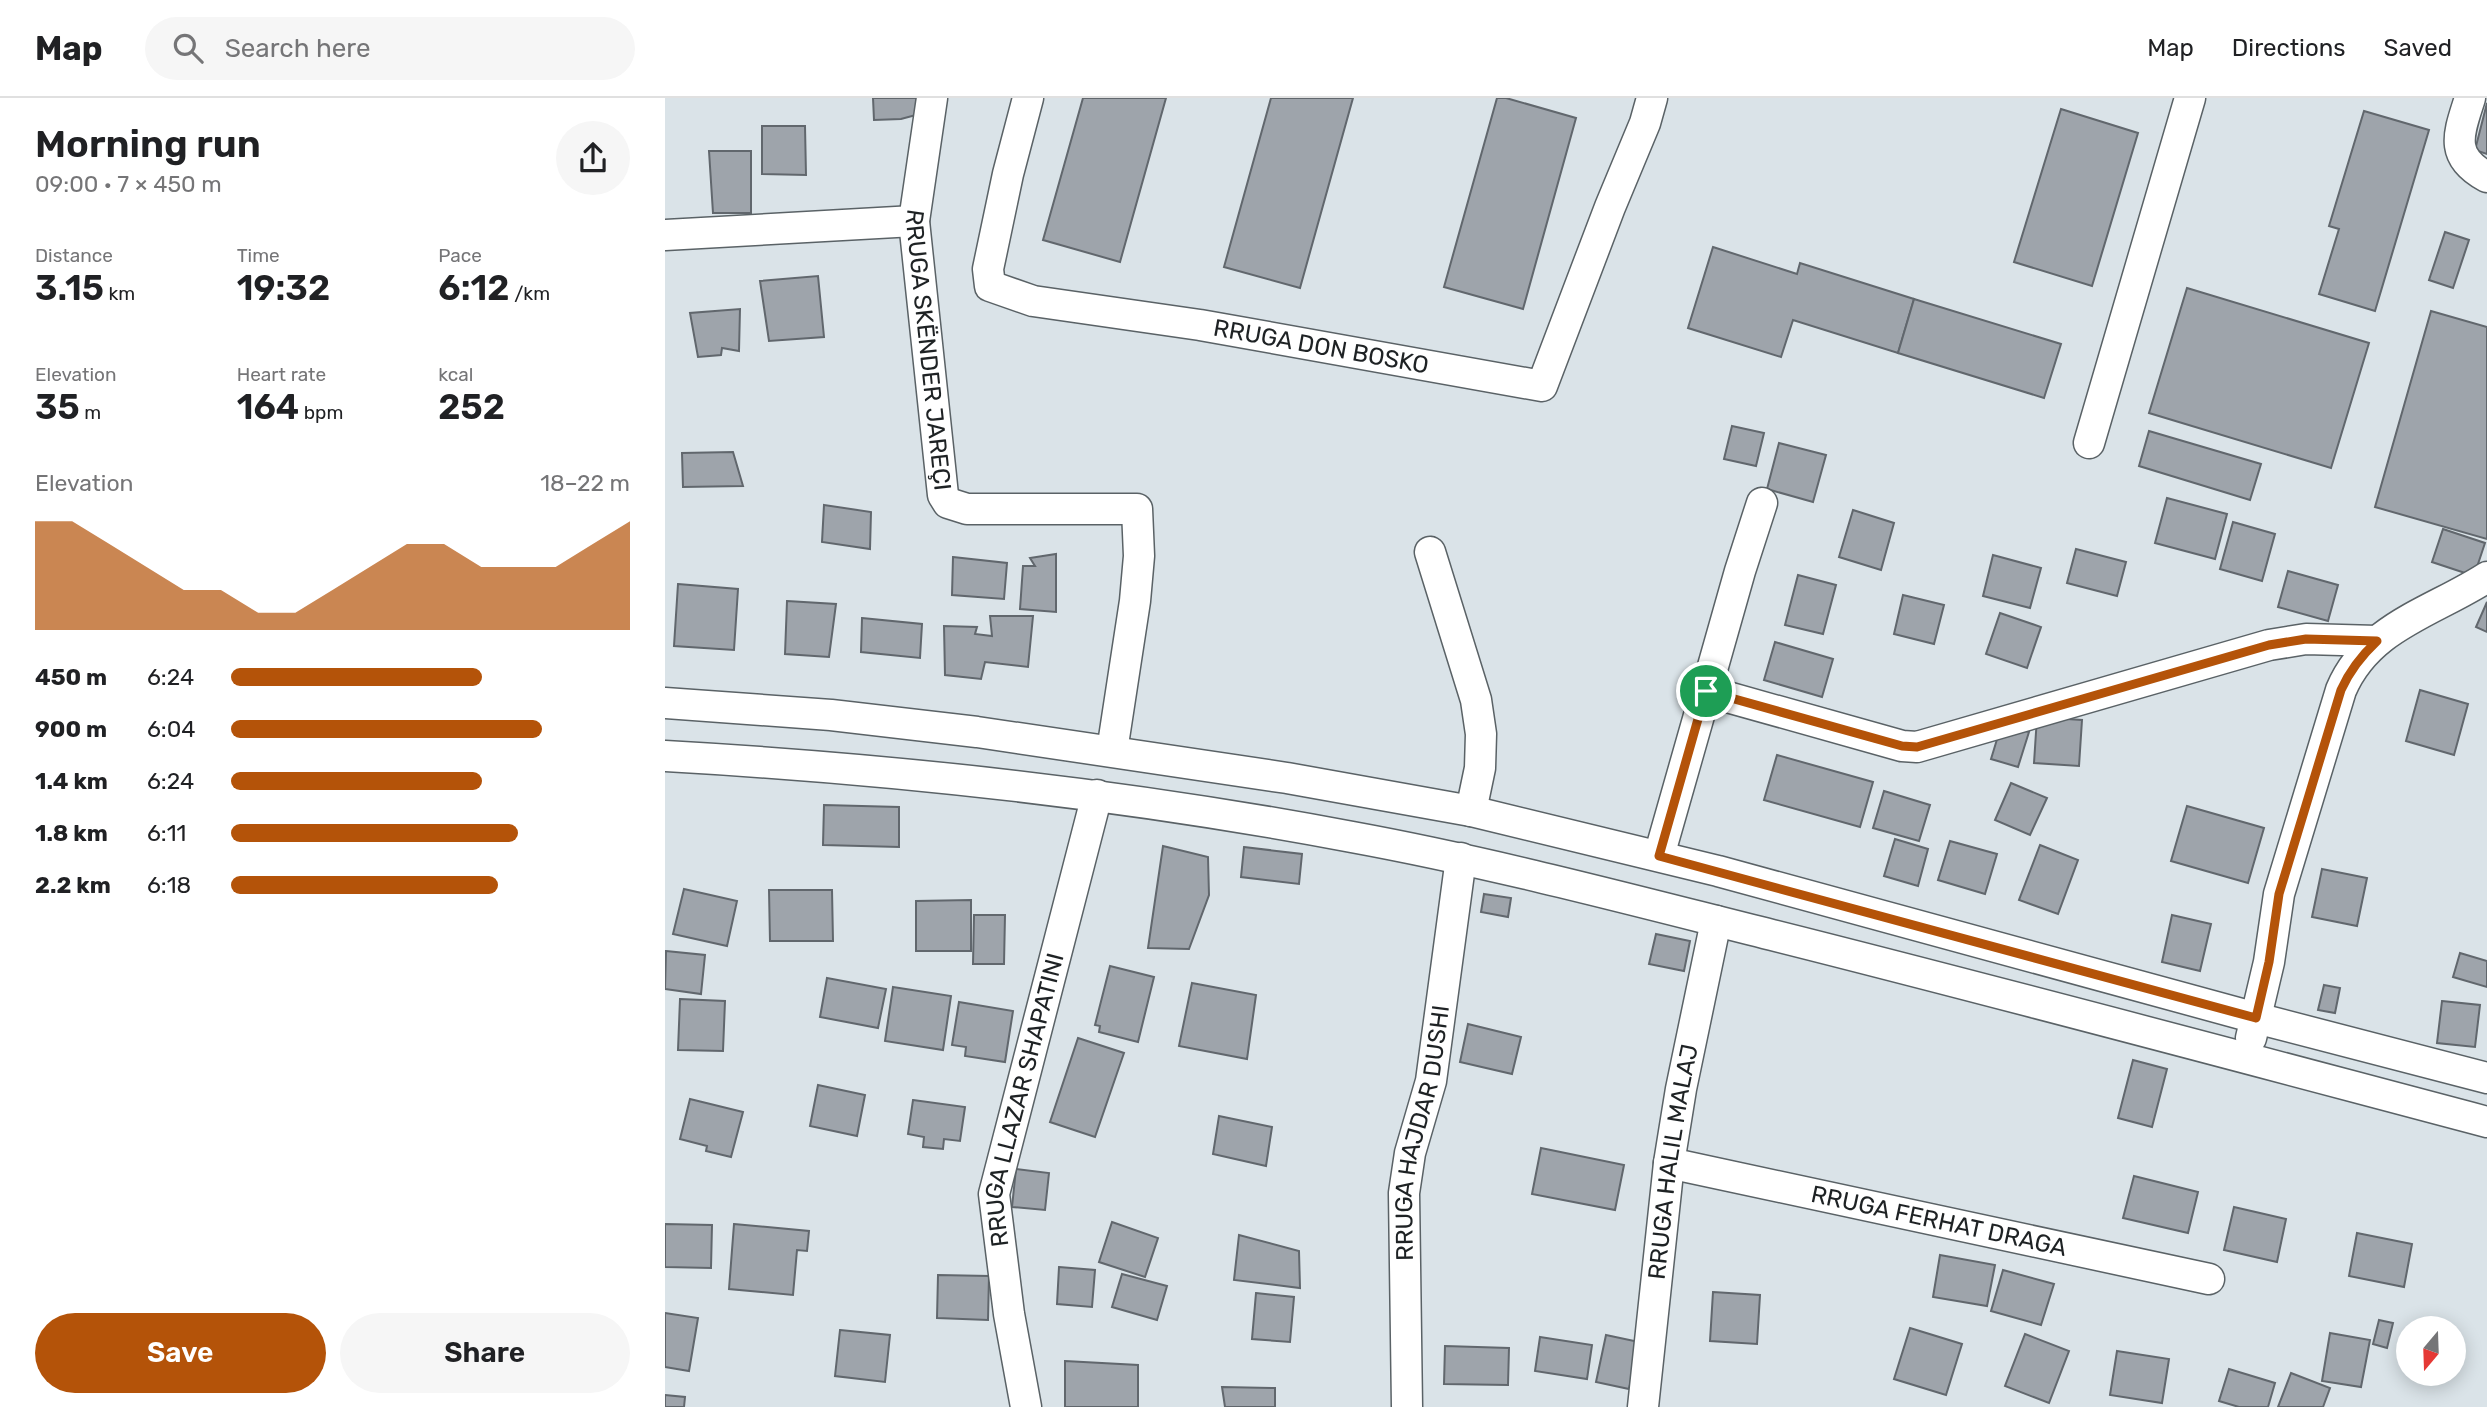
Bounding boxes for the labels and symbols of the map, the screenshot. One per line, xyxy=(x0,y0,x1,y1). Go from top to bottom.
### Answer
street label: RRUGA SKËNDER JAREÇI xyxy=(900,207,956,492)
street label: RRUGA DON BOSKO xyxy=(1211,314,1431,380)
pin xyxy=(1676,661,1736,721)
street label: RRUGA LLAZAR SHAPATINI xyxy=(979,950,1070,1249)
street label: RRUGA HAJDAR DUSHI xyxy=(1390,1003,1455,1261)
street label: RRUGA HALIL MALAJ xyxy=(1643,1042,1704,1281)
street label: RRUGA FERHAT DRAGA xyxy=(1808,1180,2069,1262)
north arrow xyxy=(2396,1316,2466,1386)

